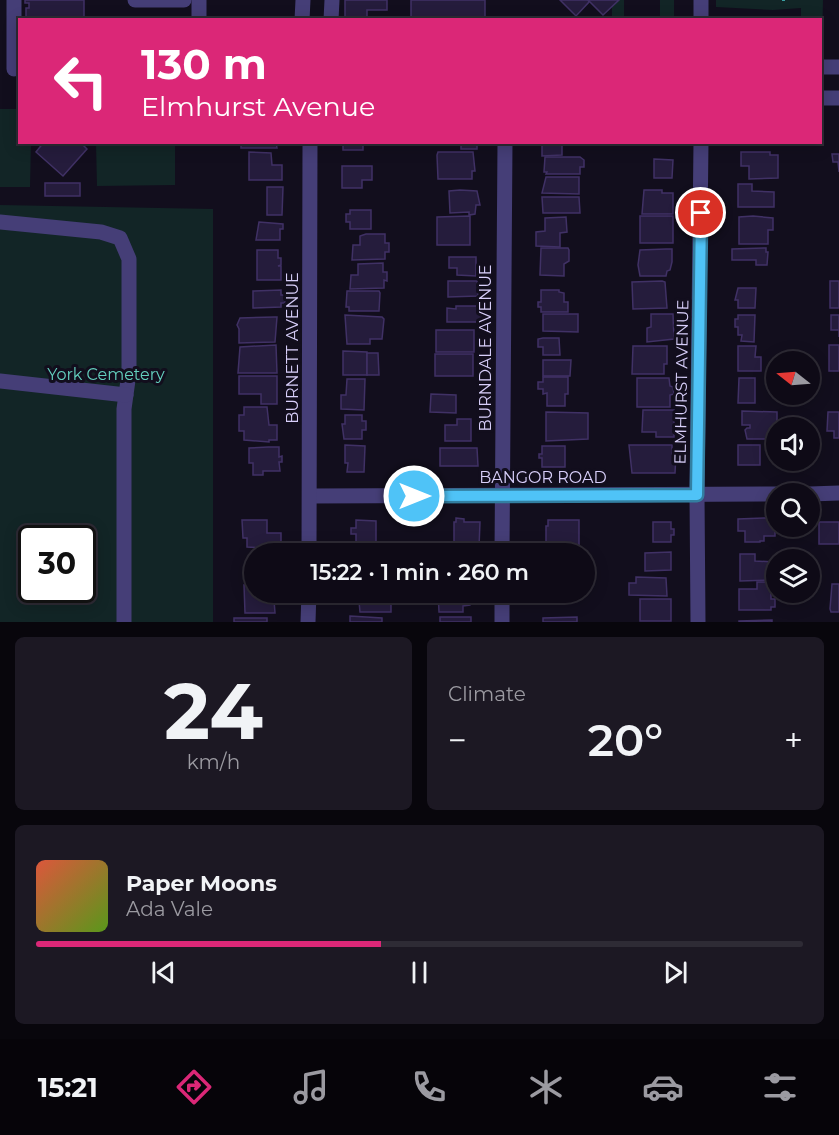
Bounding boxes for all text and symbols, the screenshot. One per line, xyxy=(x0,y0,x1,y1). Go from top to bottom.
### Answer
text: 130 m xyxy=(141,38,267,90)
icon: left xyxy=(42,42,120,120)
text: Elmhurst Avenue xyxy=(141,90,375,123)
pin xyxy=(675,187,726,238)
icon: arrive xyxy=(684,196,717,229)
street label: BURNDALE AVENUE xyxy=(476,264,495,432)
street label: BURNETT AVENUE xyxy=(283,272,302,424)
street label: ELMHURST AVENUE xyxy=(671,300,692,464)
north arrow xyxy=(766,351,820,405)
map controls xyxy=(766,351,820,603)
park label: York Cemetery xyxy=(47,365,165,384)
button: sound xyxy=(766,417,820,471)
position arrow xyxy=(382,464,446,528)
street label: BANGOR ROAD xyxy=(479,468,607,487)
button: search xyxy=(766,483,820,537)
speed limit sign: 30 xyxy=(18,525,96,603)
button: layers xyxy=(766,549,820,603)
text: 15:22 · 1 min · 260 m xyxy=(310,559,529,586)
text: 24 xyxy=(164,663,263,759)
text: Climate xyxy=(448,682,526,706)
text: 20° xyxy=(588,712,663,767)
text: − xyxy=(448,720,467,760)
text: + xyxy=(784,720,803,760)
text: km/h xyxy=(187,750,240,774)
text: Paper Moons xyxy=(126,870,277,897)
text: Ada Vale xyxy=(126,897,213,921)
icon: previous xyxy=(147,956,180,989)
icon: pause xyxy=(403,956,436,989)
icon: next xyxy=(659,956,692,989)
icon: directions xyxy=(173,1066,215,1108)
icon: music xyxy=(290,1066,332,1108)
icon: phone xyxy=(408,1066,450,1108)
icon: climate xyxy=(525,1066,567,1108)
icon: car xyxy=(642,1066,684,1108)
icon: filters xyxy=(759,1066,801,1108)
text: 15:21 xyxy=(38,1071,98,1104)

